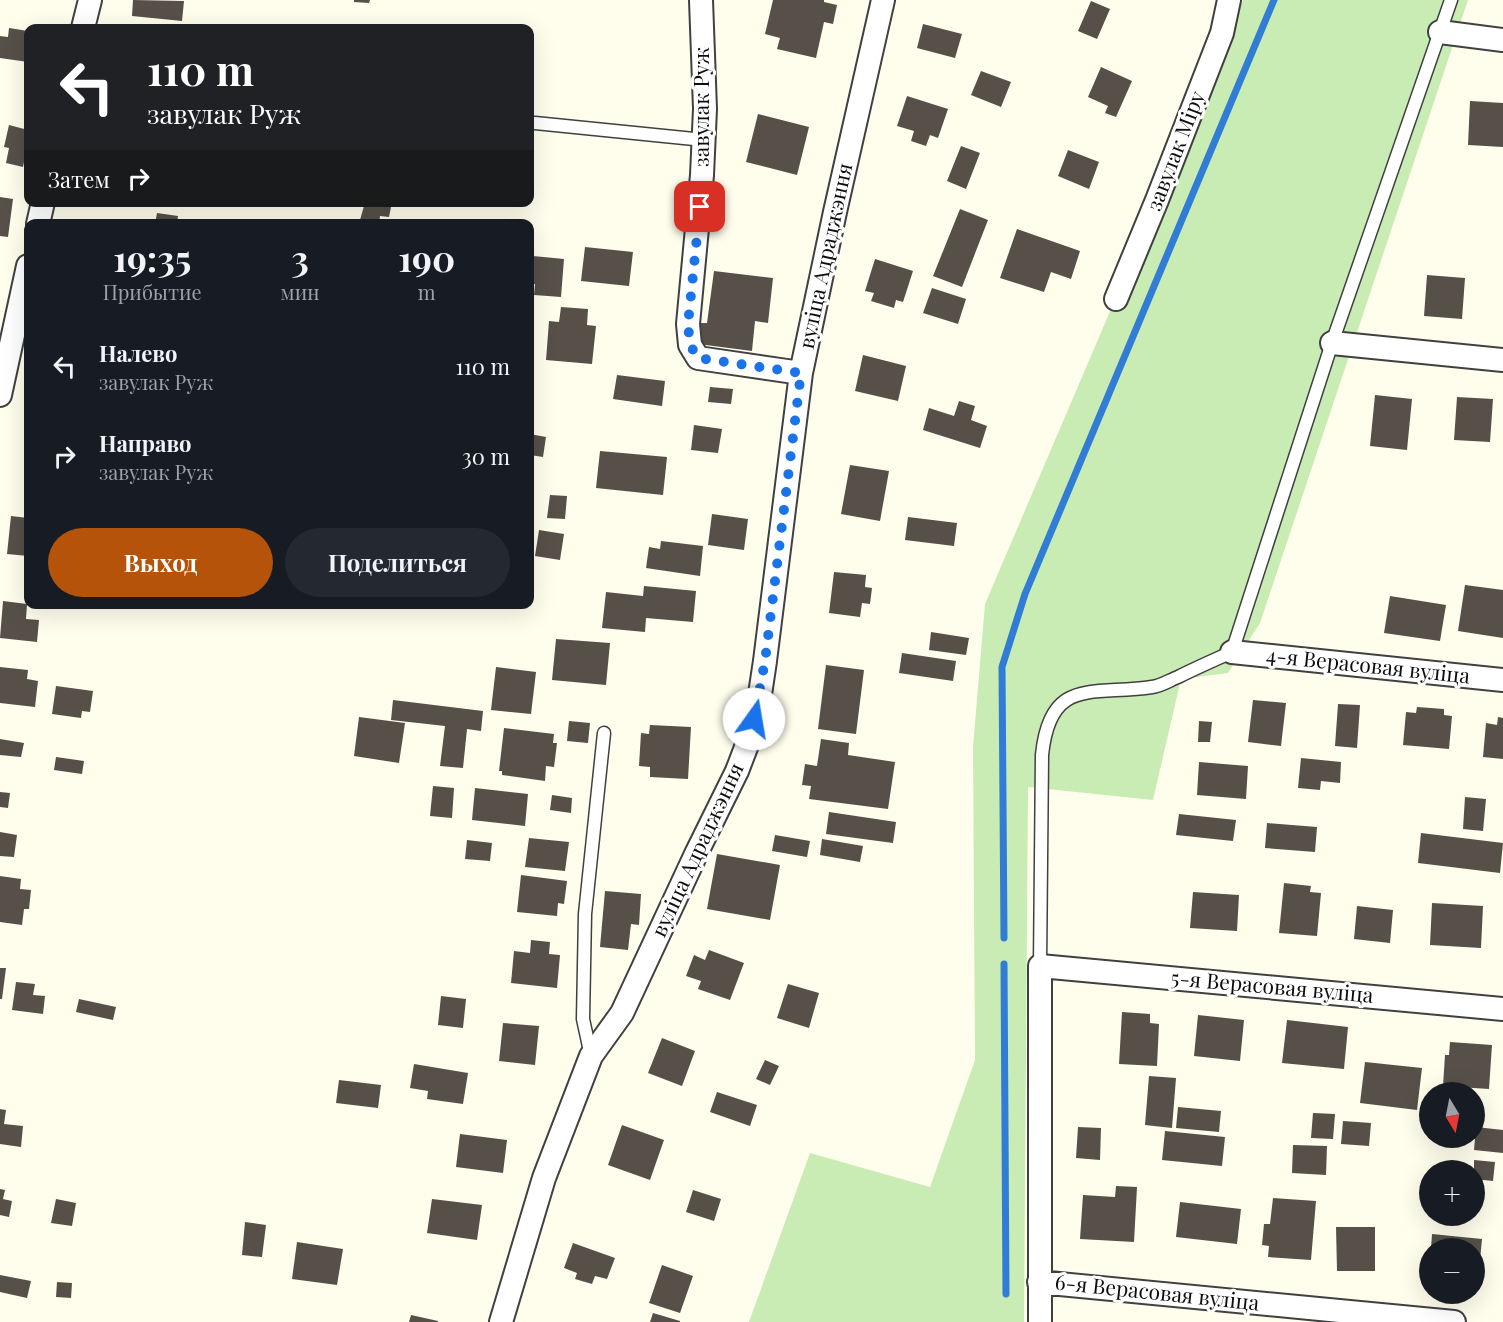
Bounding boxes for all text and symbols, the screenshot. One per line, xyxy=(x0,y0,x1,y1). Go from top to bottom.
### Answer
text: 110 m xyxy=(147,41,254,97)
street label: завулак Руж xyxy=(686,47,714,167)
icon: left xyxy=(48,48,126,126)
street label: завулак Міру xyxy=(1138,86,1210,214)
text: завулак Руж xyxy=(147,95,301,131)
street label: вуліца Адраджэння xyxy=(791,160,857,351)
icon: right xyxy=(122,162,155,195)
text: Затем xyxy=(48,164,110,194)
pin xyxy=(674,181,725,232)
icon: arrive xyxy=(683,190,716,223)
text: 19:35 xyxy=(113,233,191,281)
text: 3 xyxy=(291,233,309,281)
text: 190 xyxy=(398,233,455,281)
text: Прибытие xyxy=(103,278,202,305)
text: мин xyxy=(281,278,319,305)
text: m xyxy=(418,278,436,305)
text: Налево xyxy=(99,338,177,368)
icon: left xyxy=(48,350,81,383)
text: 110 m xyxy=(456,351,510,381)
text: завулак Руж xyxy=(99,368,213,395)
text: Направо xyxy=(99,428,192,458)
icon: right xyxy=(48,440,81,473)
text: 30 m xyxy=(462,441,510,471)
text: завулак Руж xyxy=(99,458,213,485)
button: Выход xyxy=(48,528,273,597)
button: Поделиться xyxy=(285,528,510,597)
street label: 4-я Верасовая вуліца xyxy=(1265,639,1472,689)
position arrow xyxy=(722,687,786,751)
street label: вуліца Адраджэння xyxy=(644,758,749,941)
street label: 5-я Верасовая вуліца xyxy=(1170,962,1375,1008)
north arrow xyxy=(1419,1082,1485,1148)
map controls xyxy=(1419,1082,1485,1304)
button: + xyxy=(1419,1160,1485,1226)
button: − xyxy=(1419,1238,1485,1304)
street label: 6-я Верасовая вуліца xyxy=(1054,1266,1261,1316)

